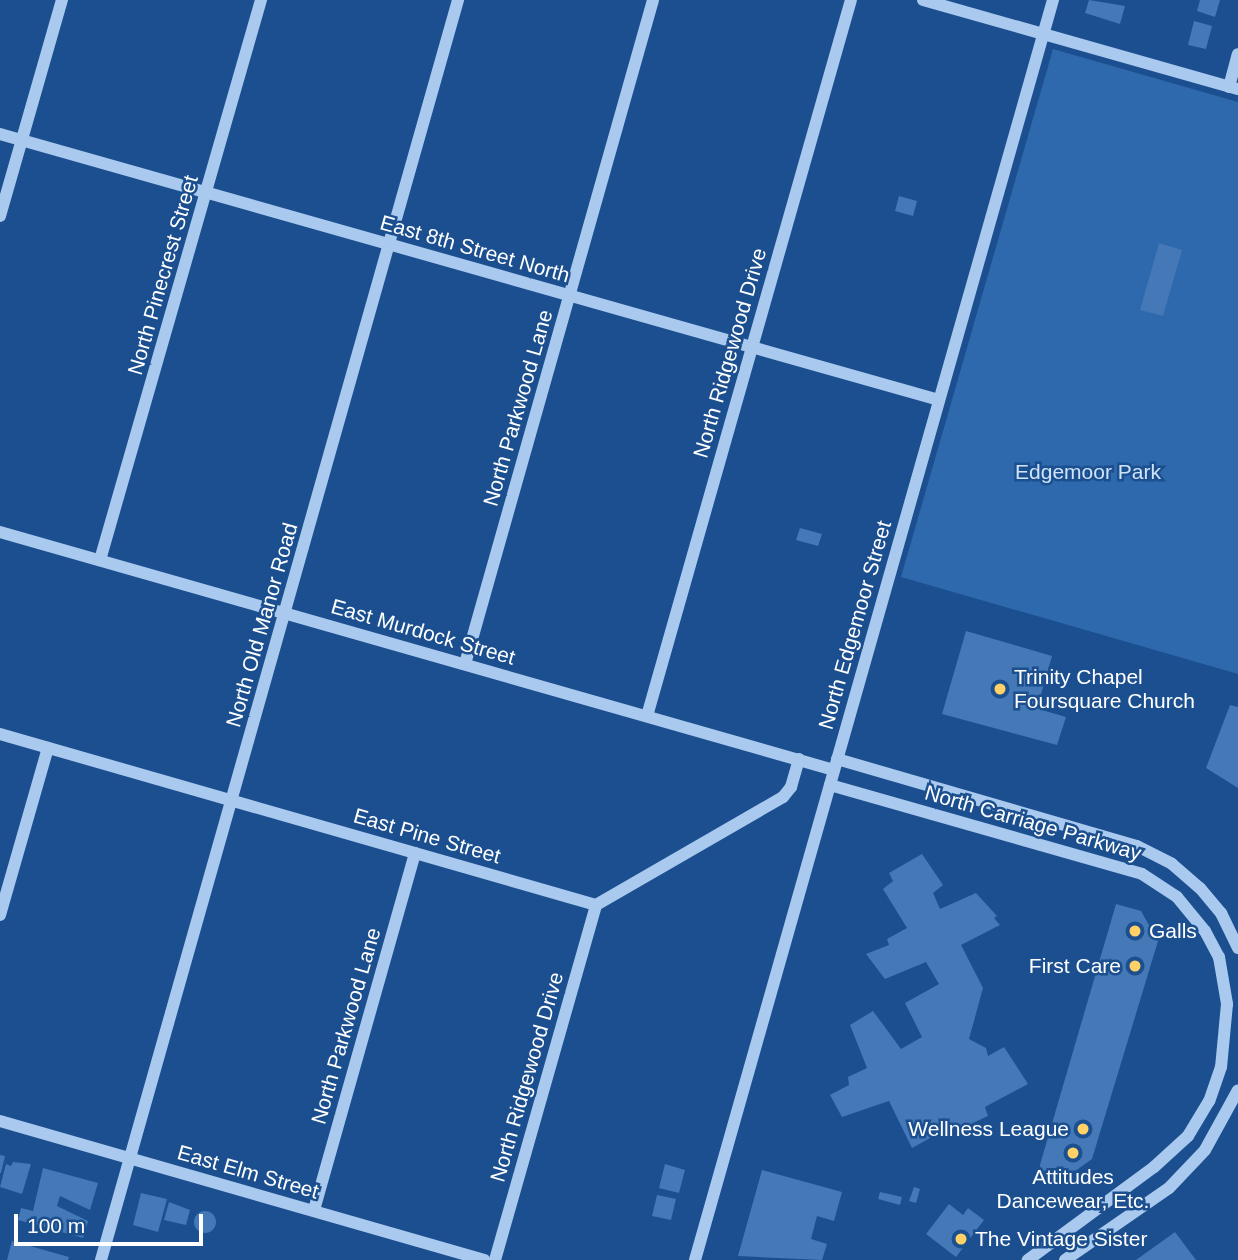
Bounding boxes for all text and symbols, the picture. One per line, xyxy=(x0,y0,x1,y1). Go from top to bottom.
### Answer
street label: North Pinecrest Street xyxy=(122,172,204,378)
street label: East 8th Street North xyxy=(377,210,573,288)
street label: North Ridgewood Drive xyxy=(688,245,772,461)
street label: North Parkwood Lane xyxy=(478,307,558,509)
park label: Edgemoor Park xyxy=(1015,459,1161,485)
street label: North Edgemoor Street xyxy=(813,518,897,732)
street label: North Old Manor Road xyxy=(221,520,303,730)
street label: East Murdock Street xyxy=(328,594,518,670)
place label: Trinity Chapel Foursquare Church xyxy=(1014,664,1195,714)
marker: Trinity Chapel Foursquare Church xyxy=(992,681,1008,697)
street label: North Carriage Parkway xyxy=(922,780,1144,866)
street label: East Pine Street xyxy=(351,803,503,869)
place label: Galls xyxy=(1149,918,1197,944)
marker: Galls xyxy=(1127,923,1143,939)
street label: North Parkwood Lane xyxy=(306,925,386,1127)
place label: First Care xyxy=(1029,953,1121,979)
marker: First Care xyxy=(1127,958,1143,974)
street label: North Ridgewood Drive xyxy=(485,969,569,1185)
place label: Wellness League xyxy=(908,1116,1069,1142)
marker: Wellness League xyxy=(1075,1121,1091,1137)
street label: East Elm Street xyxy=(174,1140,322,1204)
marker: Attitudes Dancewear, Etc. xyxy=(1065,1145,1081,1161)
place label: Attitudes Dancewear, Etc. xyxy=(997,1164,1149,1214)
scale bar xyxy=(18,1200,206,1244)
text: 100 m xyxy=(27,1214,85,1237)
place label: The Vintage Sister xyxy=(975,1226,1147,1252)
marker: The Vintage Sister xyxy=(953,1231,969,1247)

